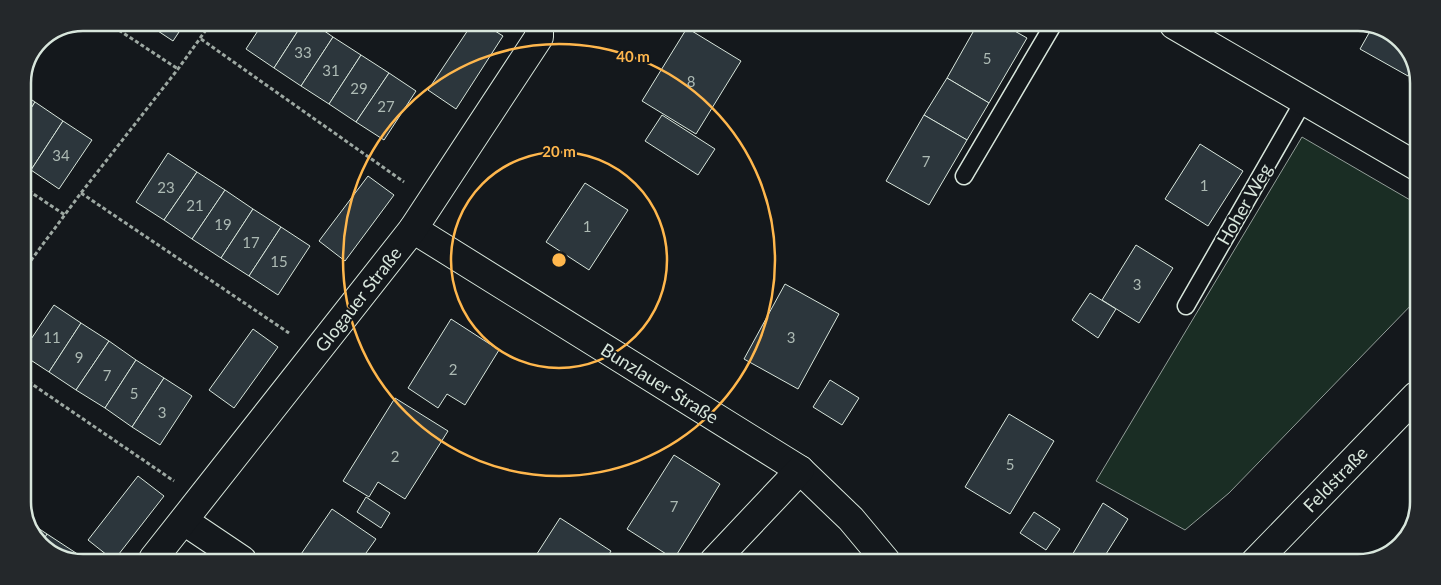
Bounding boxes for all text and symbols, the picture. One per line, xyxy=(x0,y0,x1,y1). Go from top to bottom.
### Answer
house number: 33 xyxy=(294,43,312,61)
text: 40 m xyxy=(616,47,650,65)
house number: 5 xyxy=(983,49,991,67)
house number: 31 xyxy=(322,61,340,79)
house number: 8 xyxy=(687,72,695,90)
house number: 29 xyxy=(350,79,368,97)
house number: 27 xyxy=(377,97,395,115)
text: 20 m xyxy=(542,142,576,160)
house number: 34 xyxy=(52,146,70,164)
house number: 7 xyxy=(922,152,931,170)
street label: Hoher Weg xyxy=(1212,159,1276,249)
house number: 1 xyxy=(1200,176,1208,194)
house number: 23 xyxy=(157,178,175,196)
house number: 21 xyxy=(186,196,204,214)
house number: 19 xyxy=(214,215,232,233)
house number: 1 xyxy=(583,217,591,235)
house number: 17 xyxy=(242,233,260,251)
street label: Glogauer Straße xyxy=(310,242,406,356)
centre of rings xyxy=(550,251,568,269)
house number: 15 xyxy=(270,252,288,270)
house number: 3 xyxy=(1133,275,1141,293)
house number: 11 xyxy=(43,328,61,346)
house number: 3 xyxy=(787,328,795,346)
street label: Bunzlauer Straße xyxy=(597,338,723,428)
house number: 9 xyxy=(75,348,83,366)
house number: 2 xyxy=(449,360,457,378)
house number: 7 xyxy=(103,366,112,384)
house number: 5 xyxy=(130,384,138,402)
house number: 3 xyxy=(158,403,166,421)
street label: Feldstraße xyxy=(1298,442,1372,516)
house number: 2 xyxy=(391,447,399,465)
house number: 5 xyxy=(1006,455,1014,473)
house number: 7 xyxy=(670,497,679,515)

